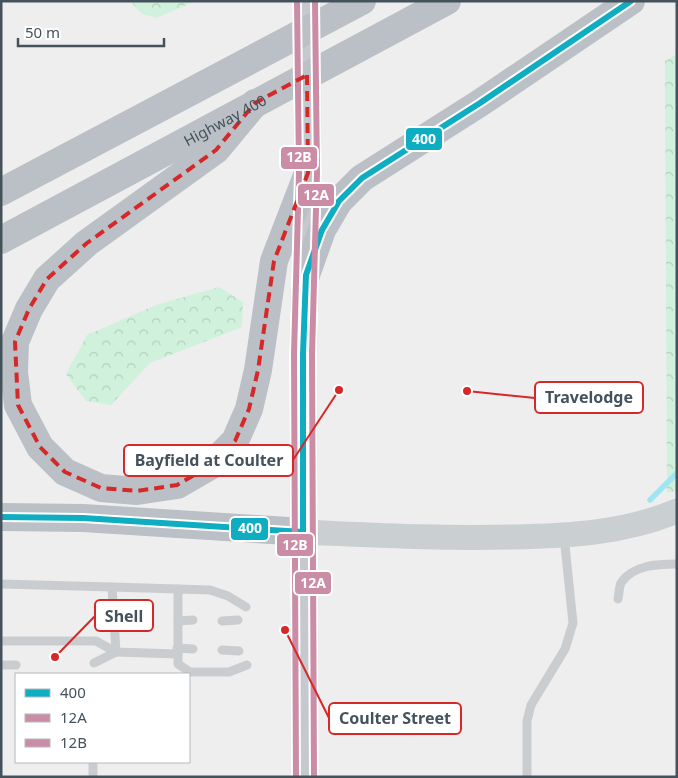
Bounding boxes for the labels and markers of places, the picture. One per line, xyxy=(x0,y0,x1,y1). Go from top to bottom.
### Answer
callout: Travelodge xyxy=(535,382,643,413)
callout: Bayfield at Coulter xyxy=(124,445,293,476)
callout: Shell xyxy=(95,600,153,631)
callout: Coulter Street xyxy=(329,703,461,734)

